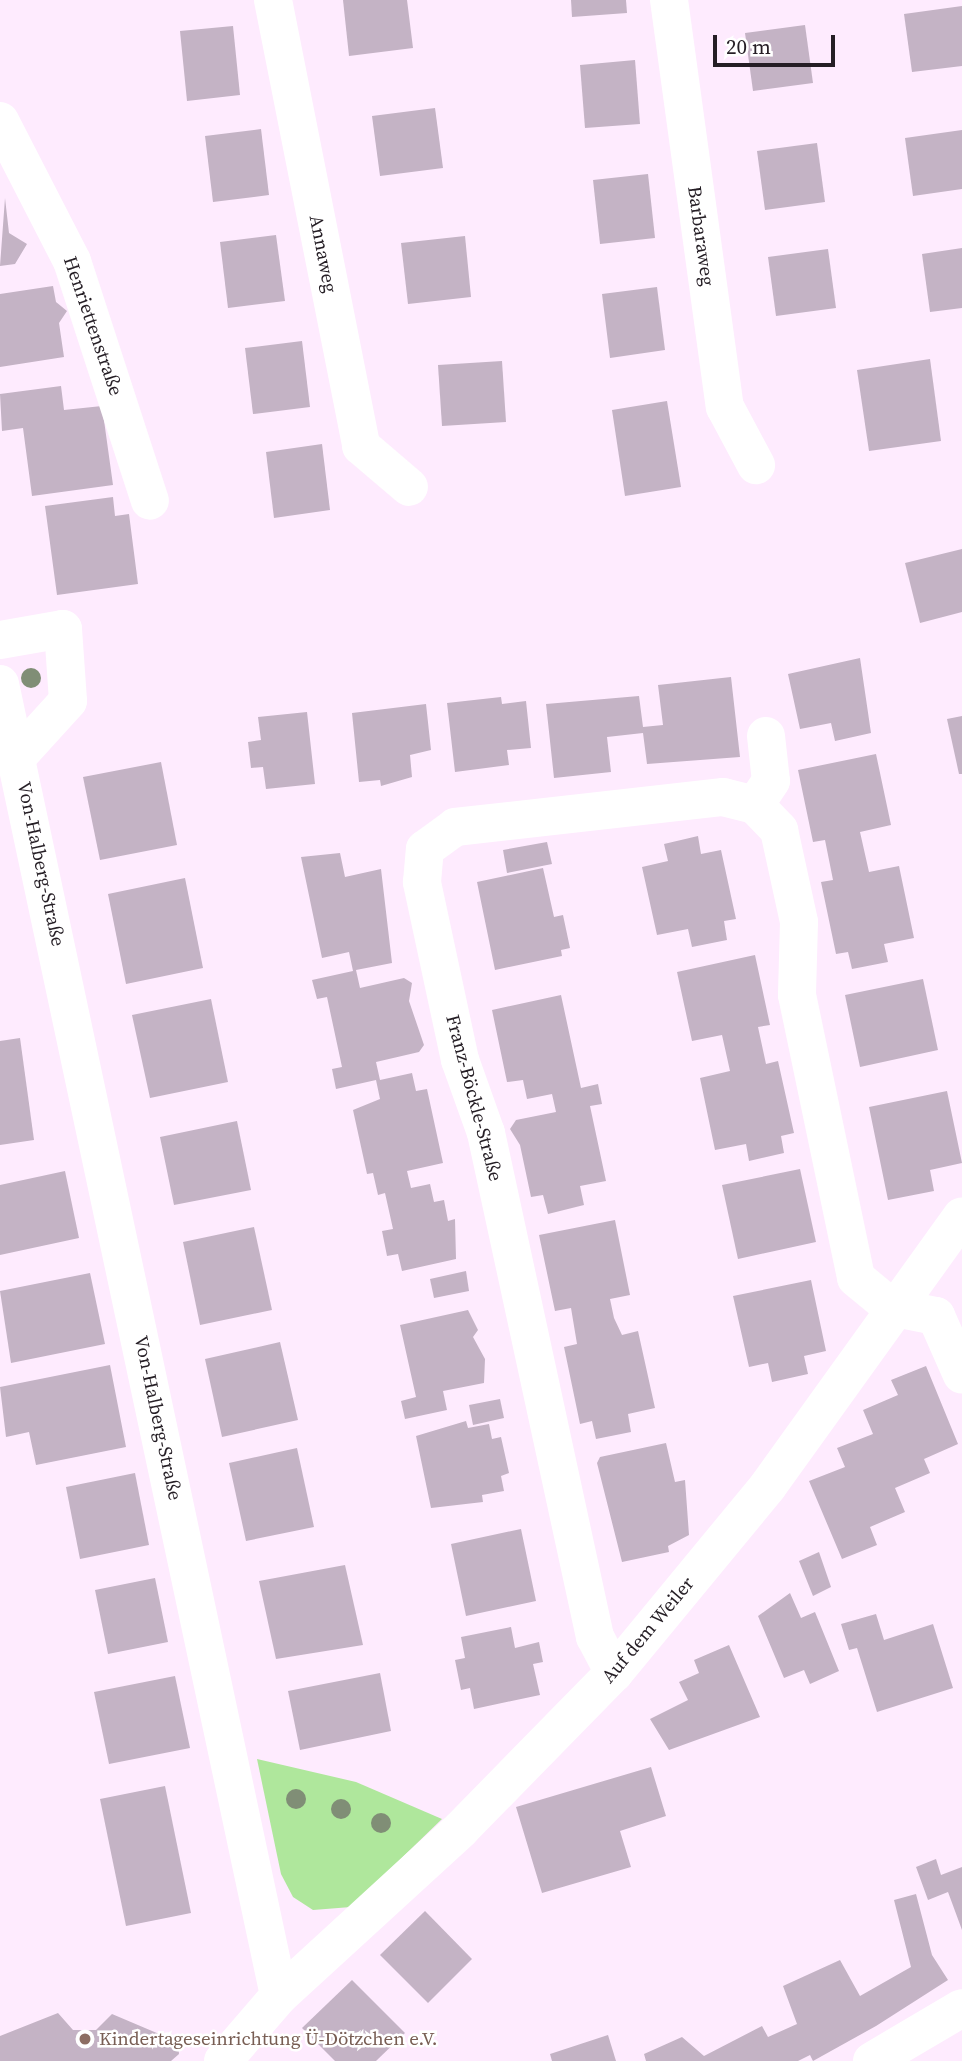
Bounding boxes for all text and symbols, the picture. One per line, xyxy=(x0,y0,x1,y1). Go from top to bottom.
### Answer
scale bar xyxy=(717,21,839,65)
text: 20 m xyxy=(726,32,771,61)
street label: Barbaraweg xyxy=(683,185,719,287)
street label: Annaweg xyxy=(304,213,342,295)
street label: Henriettenstraße xyxy=(58,253,128,399)
street label: Von-Halberg-Straße xyxy=(12,780,70,948)
street label: Franz-Böckle-Straße xyxy=(441,1012,507,1184)
street label: Von-Halberg-Straße xyxy=(129,1334,187,1502)
street label: Auf dem Weiler xyxy=(597,1572,699,1688)
place label: Kindertageseinrichtung Ü-Dötzchen e.V. xyxy=(99,2028,438,2050)
marker: Kindertageseinrichtung Ü-Dötzchen e.V. xyxy=(77,2031,93,2047)

